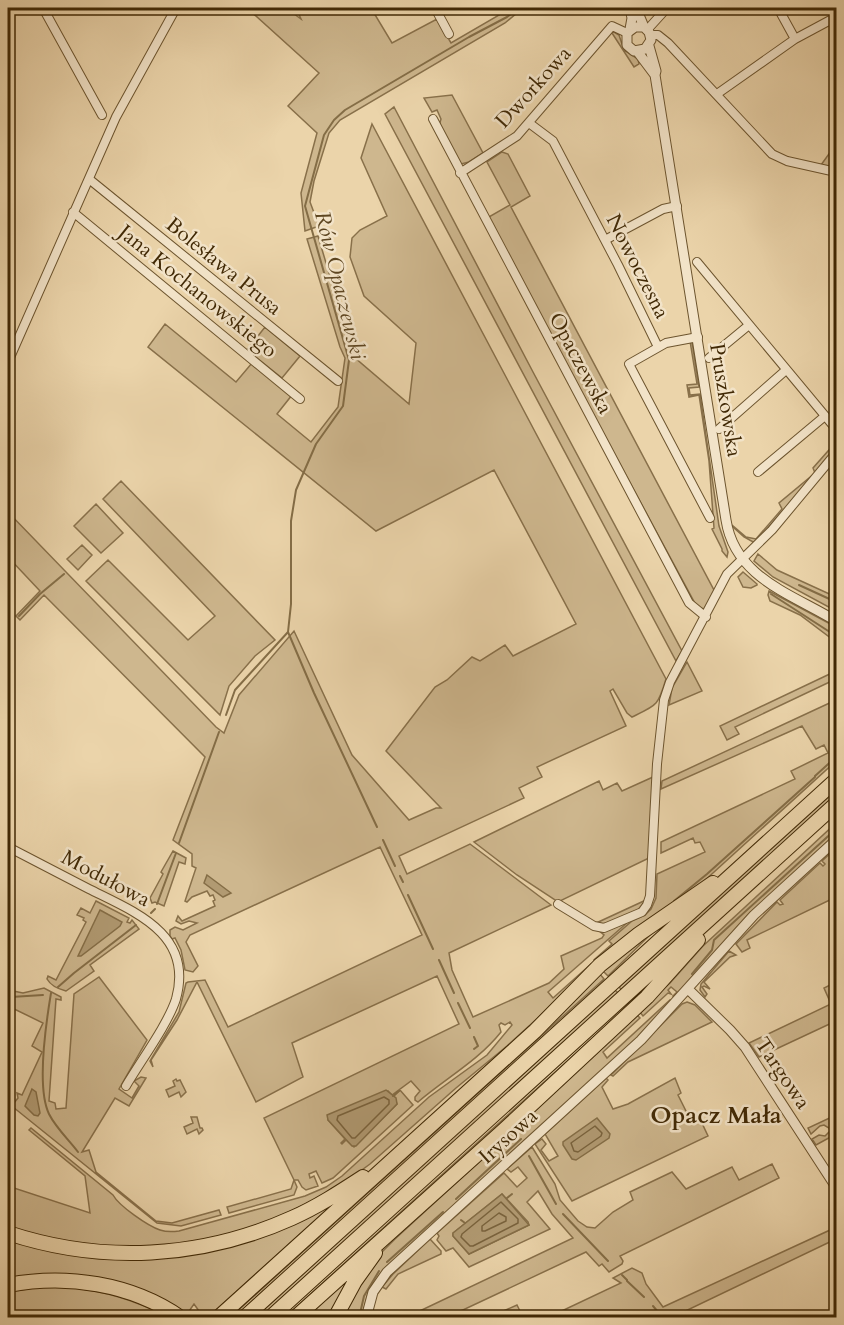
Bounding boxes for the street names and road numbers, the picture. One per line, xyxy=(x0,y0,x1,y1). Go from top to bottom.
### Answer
street label: Dworkowa xyxy=(489,40,578,135)
street label: Nowoczesna xyxy=(599,209,676,324)
street label: Bolesława Prusa xyxy=(159,211,288,322)
street label: Jana Kochanowskiego xyxy=(110,216,283,365)
street label: Opaczewska xyxy=(542,307,619,419)
street label: Pruszkowska xyxy=(702,341,749,459)
street label: Modułowa xyxy=(56,843,155,914)
street label: Targowa xyxy=(748,1032,817,1115)
street label: Irysowa xyxy=(473,1102,544,1171)

